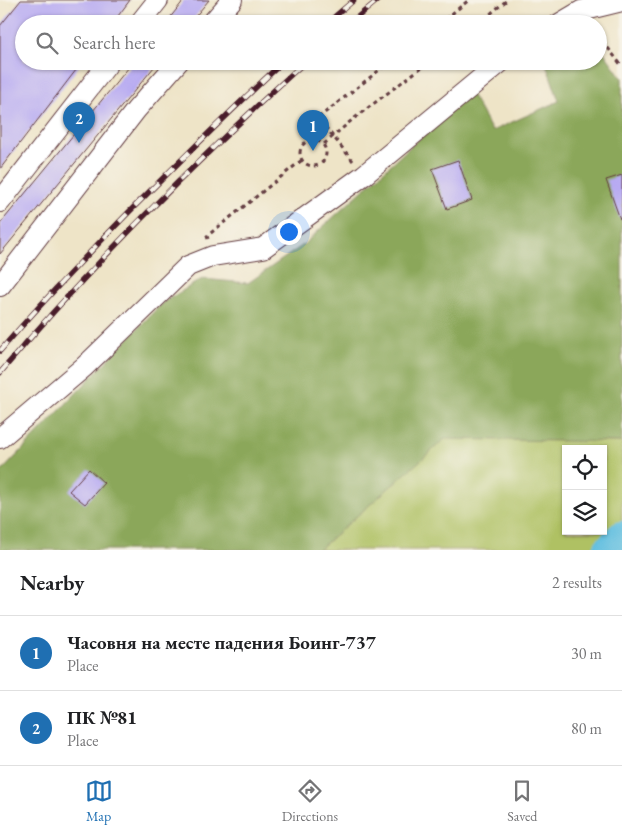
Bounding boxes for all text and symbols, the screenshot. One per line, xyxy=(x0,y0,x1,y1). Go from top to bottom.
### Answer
search box xyxy=(15,15,607,70)
icon: search xyxy=(33,29,61,57)
text: Search here xyxy=(73,30,155,55)
pin: 2 xyxy=(63,102,95,143)
pin: 1 xyxy=(297,110,329,151)
your location xyxy=(276,219,302,245)
map controls xyxy=(562,445,607,535)
button: locate xyxy=(562,445,607,490)
button: layers xyxy=(562,490,607,535)
text: Nearby xyxy=(20,569,84,596)
text: 2 results xyxy=(552,572,602,593)
text: Часовня на месте падения Боинг-737 xyxy=(67,630,376,655)
text: 1 xyxy=(32,643,40,664)
text: 30 m xyxy=(571,643,602,664)
text: Place xyxy=(67,655,99,676)
text: ПК №81 xyxy=(67,705,137,730)
text: 2 xyxy=(32,718,40,739)
text: 80 m xyxy=(571,718,602,739)
text: Place xyxy=(67,730,99,751)
tab: Map xyxy=(85,777,113,825)
tab: Directions xyxy=(282,777,338,825)
tab: Saved xyxy=(507,777,537,825)

